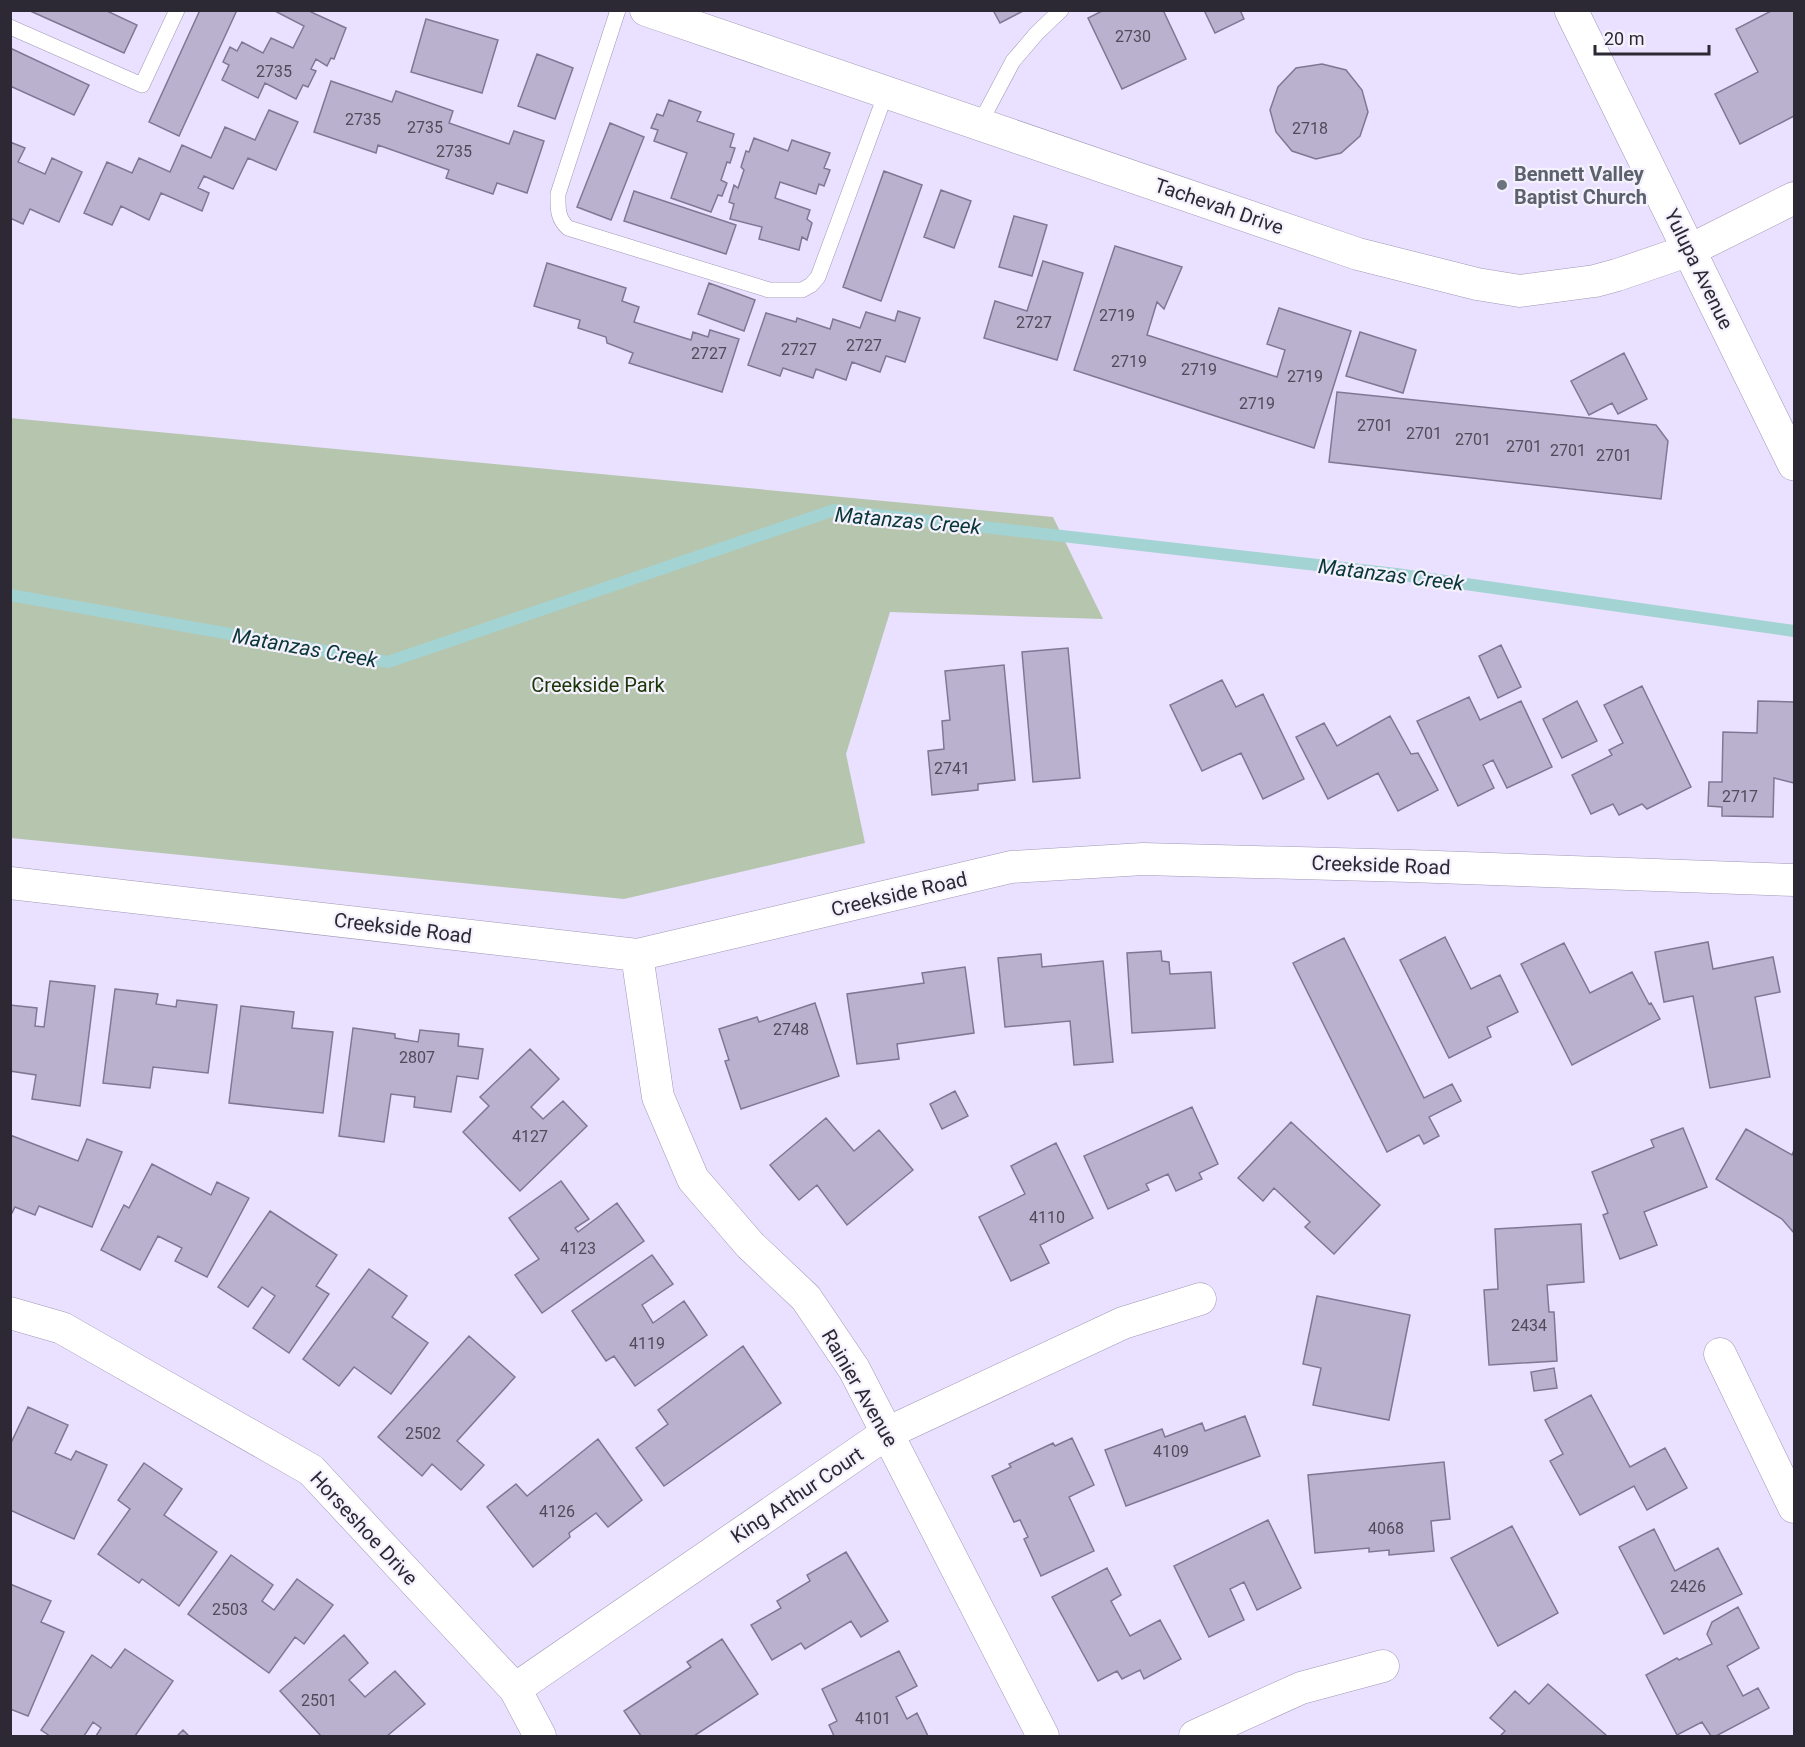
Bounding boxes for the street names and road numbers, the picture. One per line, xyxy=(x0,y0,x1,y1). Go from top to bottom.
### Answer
street label: Tachevah Drive xyxy=(1151,173,1287,239)
street label: Yulupa Avenue xyxy=(1659,205,1739,333)
street label: Creekside Road xyxy=(1311,851,1451,879)
street label: Creekside Road xyxy=(829,867,969,921)
street label: Creekside Road xyxy=(333,908,473,948)
street label: Rainier Avenue xyxy=(817,1325,903,1451)
street label: King Arthur Court xyxy=(726,1442,868,1548)
street label: Horseshoe Drive xyxy=(305,1466,423,1590)

